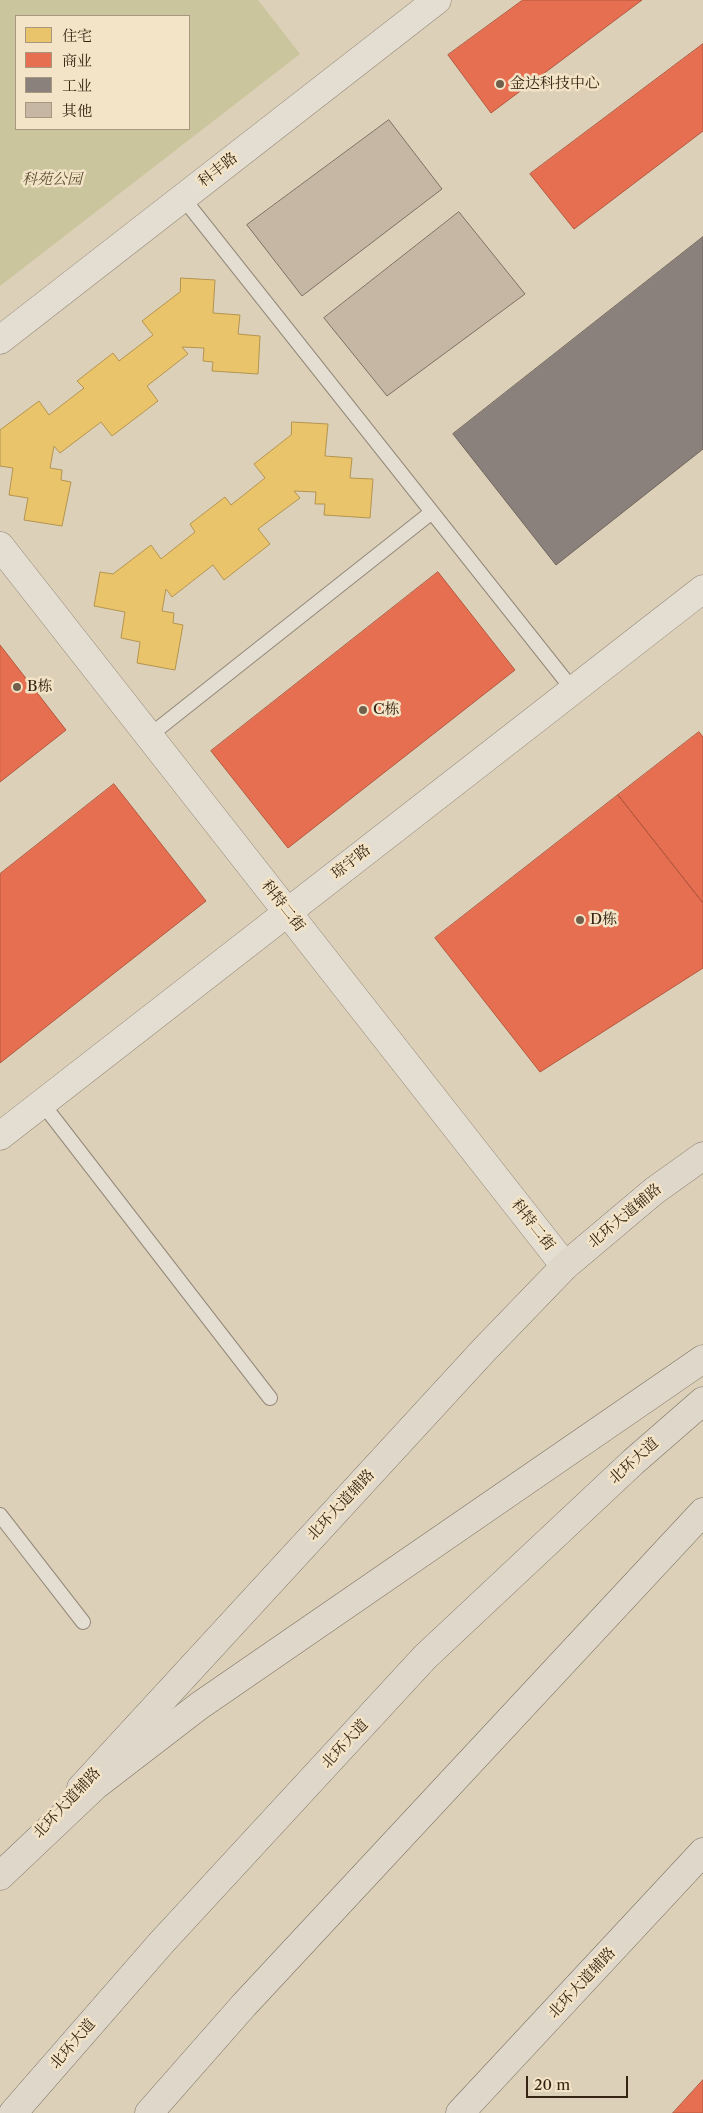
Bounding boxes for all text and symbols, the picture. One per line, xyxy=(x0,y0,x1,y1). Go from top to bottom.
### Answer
legend xyxy=(15,15,190,130)
text: 住宅 xyxy=(62,26,92,45)
text: 商业 xyxy=(62,51,92,70)
place label: 金达科技中心 xyxy=(510,75,600,93)
text: 工业 xyxy=(62,76,92,95)
marker: 金达科技中心 xyxy=(494,78,506,90)
text: 其他 xyxy=(62,101,92,120)
street label: 科丰路 xyxy=(195,149,241,191)
park label: 科苑公园 xyxy=(22,171,82,189)
place label: B栋 xyxy=(27,678,52,696)
marker: B栋 xyxy=(11,681,23,693)
place label: C栋 xyxy=(373,701,400,719)
marker: C栋 xyxy=(357,704,369,716)
street label: 琼宇路 xyxy=(328,841,374,883)
street label: 科特二街 xyxy=(257,877,309,935)
place label: D栋 xyxy=(590,911,617,929)
marker: D栋 xyxy=(574,914,586,926)
street label: 北环大道辅路 xyxy=(585,1180,665,1252)
street label: 科特二街 xyxy=(507,1196,559,1254)
street label: 北环大道 xyxy=(606,1434,662,1488)
street label: 北环大道辅路 xyxy=(304,1466,378,1544)
street label: 北环大道 xyxy=(318,1716,372,1772)
street label: 北环大道辅路 xyxy=(30,1764,104,1842)
street label: 北环大道辅路 xyxy=(545,1944,619,2022)
street label: 北环大道 xyxy=(47,2015,99,2073)
scale bar xyxy=(528,2066,630,2098)
text: 20 m xyxy=(534,2075,570,2094)

